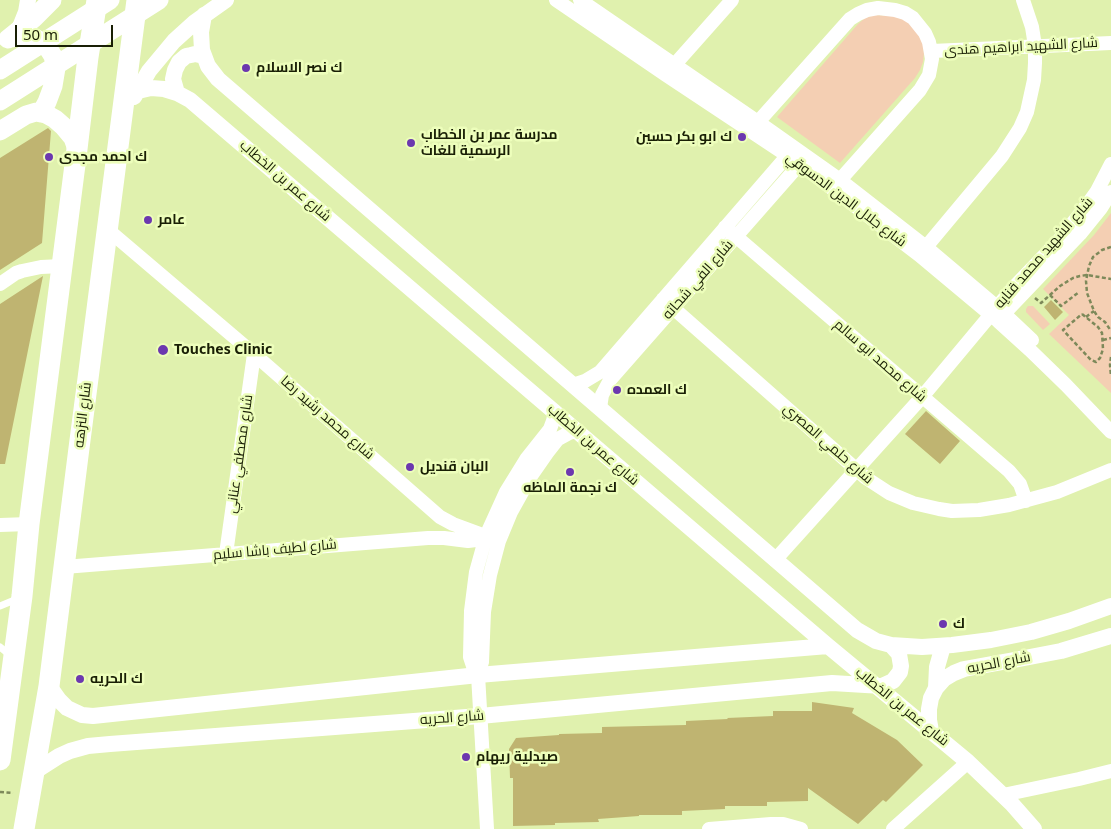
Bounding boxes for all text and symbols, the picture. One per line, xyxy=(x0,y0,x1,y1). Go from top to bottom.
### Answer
scale bar xyxy=(18,15,115,47)
text: 50 m xyxy=(23,24,58,44)
street label: شارع الشهيد ابراهيم هندى xyxy=(944,35,1098,59)
place label: ك نصر الاسلام xyxy=(256,60,342,76)
marker: ك نصر الاسلام xyxy=(240,62,252,74)
place label: مدرسة عمر بن الخطاب الرسمية للغات xyxy=(421,127,558,160)
place label: ك ابو بكر حسين xyxy=(636,129,732,145)
marker: ك ابو بكر حسين xyxy=(736,131,748,143)
street label: شارع عمر بن الخطاب xyxy=(236,137,334,225)
marker: مدرسة عمر بن الخطاب الرسمية للغات xyxy=(405,137,417,149)
place label: ك احمد مجدى xyxy=(59,149,147,165)
street label: شارع جلال الدين الدسوقي xyxy=(783,149,909,251)
marker: ك احمد مجدى xyxy=(43,151,55,163)
street label: شارع الشهيد محمد قنايه xyxy=(991,194,1097,312)
place label: عامر xyxy=(158,212,185,228)
marker: عامر xyxy=(142,214,154,226)
street label: شارع الفي شحاته xyxy=(659,237,737,323)
street label: شارع محمد ابو سالم xyxy=(830,316,930,406)
place label: Touches Clinic xyxy=(174,342,272,358)
marker: Touches Clinic xyxy=(156,343,170,357)
street label: شارع محمد رشيد رضا xyxy=(277,373,377,463)
street label: شارع النزهه xyxy=(71,381,95,449)
place label: ك العمده xyxy=(627,382,687,398)
marker: ك العمده xyxy=(611,384,623,396)
street label: شارع مصطفي عناني xyxy=(223,394,257,514)
street label: شارع حلمي المصري xyxy=(780,400,876,488)
street label: شارع عمر بن الخطاب xyxy=(544,401,642,489)
place label: البان قنديل xyxy=(420,459,489,475)
marker: البان قنديل xyxy=(404,461,416,473)
marker: ك نجمة الماظه xyxy=(564,466,576,478)
place label: ك نجمة الماظه xyxy=(523,480,617,496)
street label: شارع لطيف باشا سليم xyxy=(212,536,338,564)
place label: ك xyxy=(953,616,965,632)
marker: ك xyxy=(937,618,949,630)
street label: شارع الحريه xyxy=(966,649,1032,677)
street label: شارع عمر بن الخطاب xyxy=(852,664,952,750)
place label: ك الحريه xyxy=(90,671,143,687)
marker: ك الحريه xyxy=(74,673,86,685)
street label: شارع الحريه xyxy=(420,707,484,729)
place label: صيدلية ريهام xyxy=(476,749,558,765)
marker: صيدلية ريهام xyxy=(460,751,472,763)

